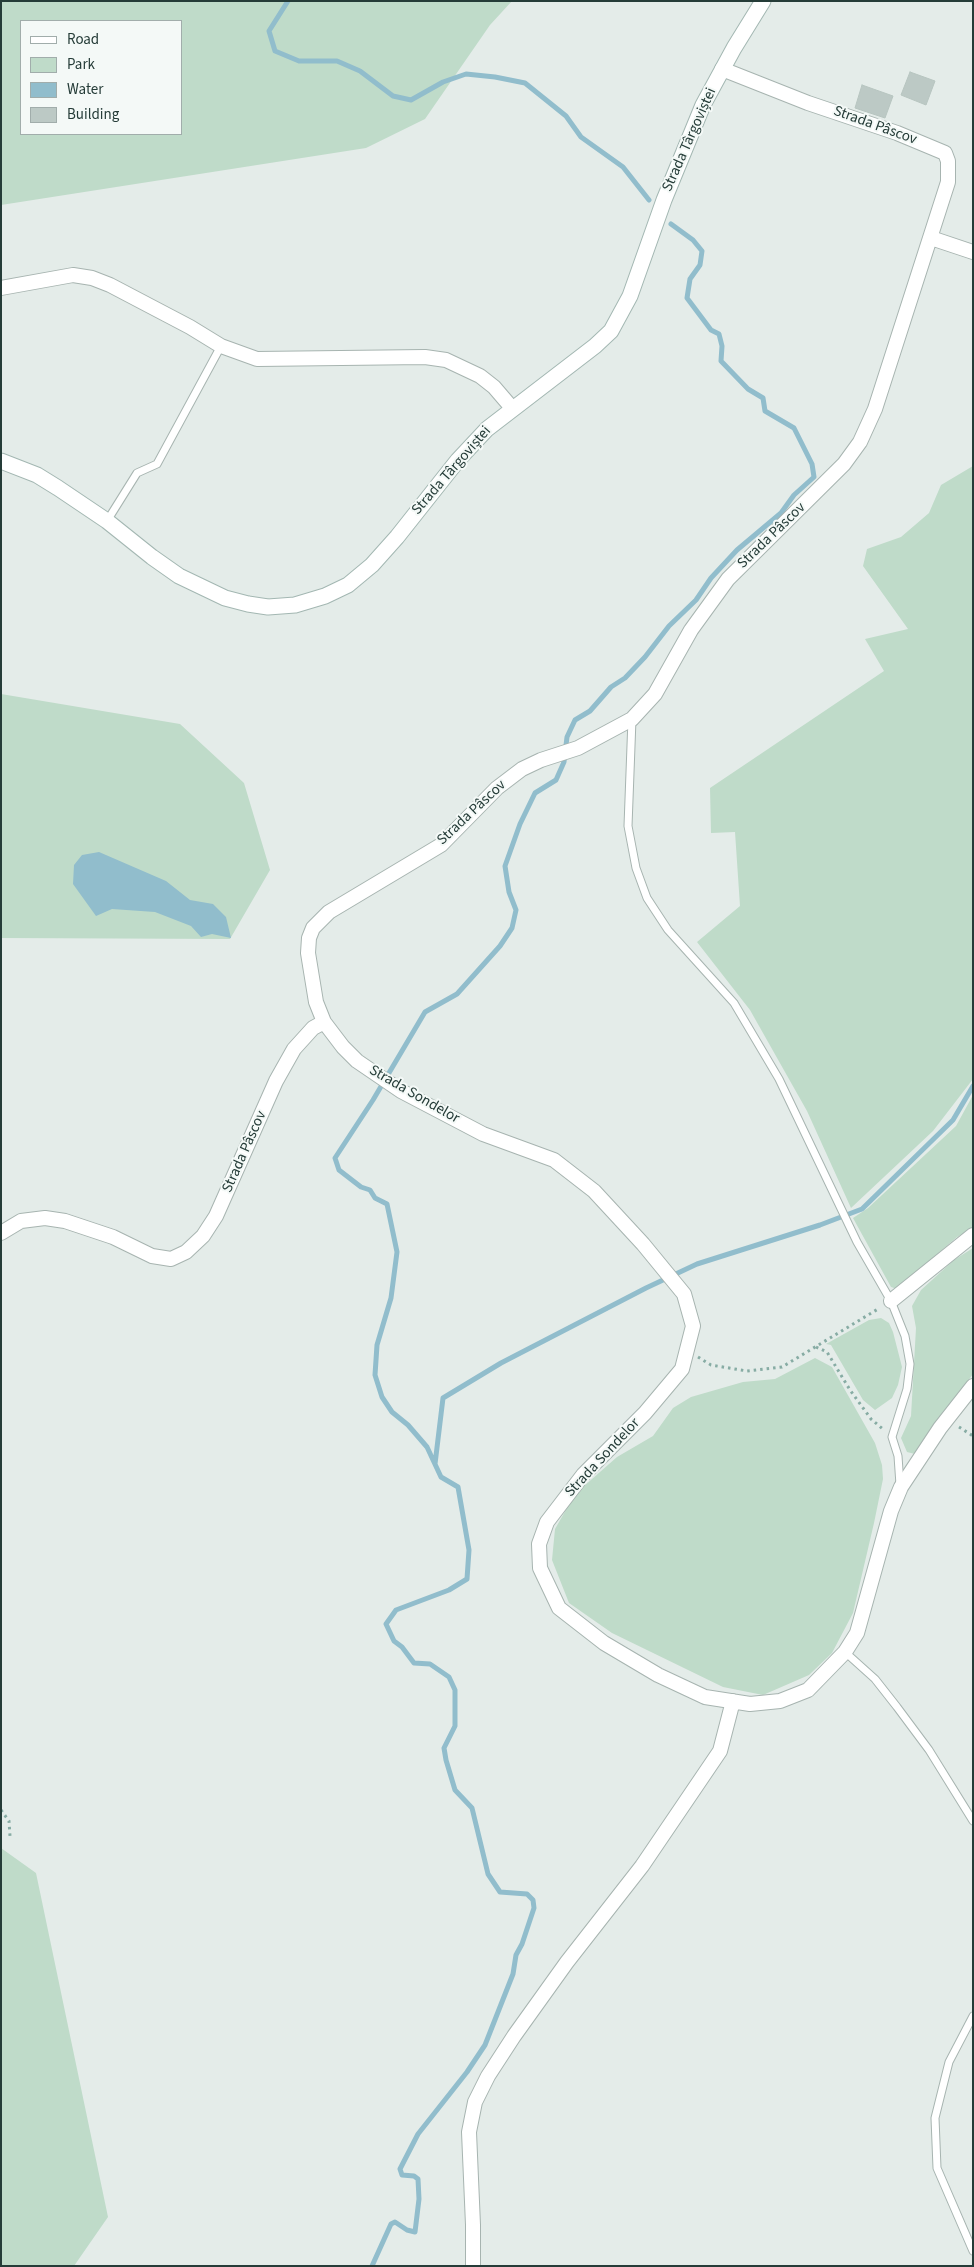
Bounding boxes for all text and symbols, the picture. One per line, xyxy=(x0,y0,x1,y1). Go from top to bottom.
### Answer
legend xyxy=(20,20,182,135)
text: Road xyxy=(67,29,99,50)
text: Park xyxy=(67,54,95,75)
text: Water xyxy=(67,79,103,100)
street label: Strada Târgoviștei xyxy=(659,85,721,195)
street label: Strada Pâscov xyxy=(831,103,919,149)
text: Building xyxy=(67,104,119,125)
street label: Strada Târgoviștei xyxy=(409,423,495,519)
street label: Strada Pâscov xyxy=(734,499,810,573)
street label: Strada Pâscov xyxy=(434,777,510,849)
street label: Strada Sondelor xyxy=(366,1062,462,1128)
street label: Strada Pâscov xyxy=(219,1108,271,1196)
street label: Strada Sondelor xyxy=(562,1415,644,1501)

